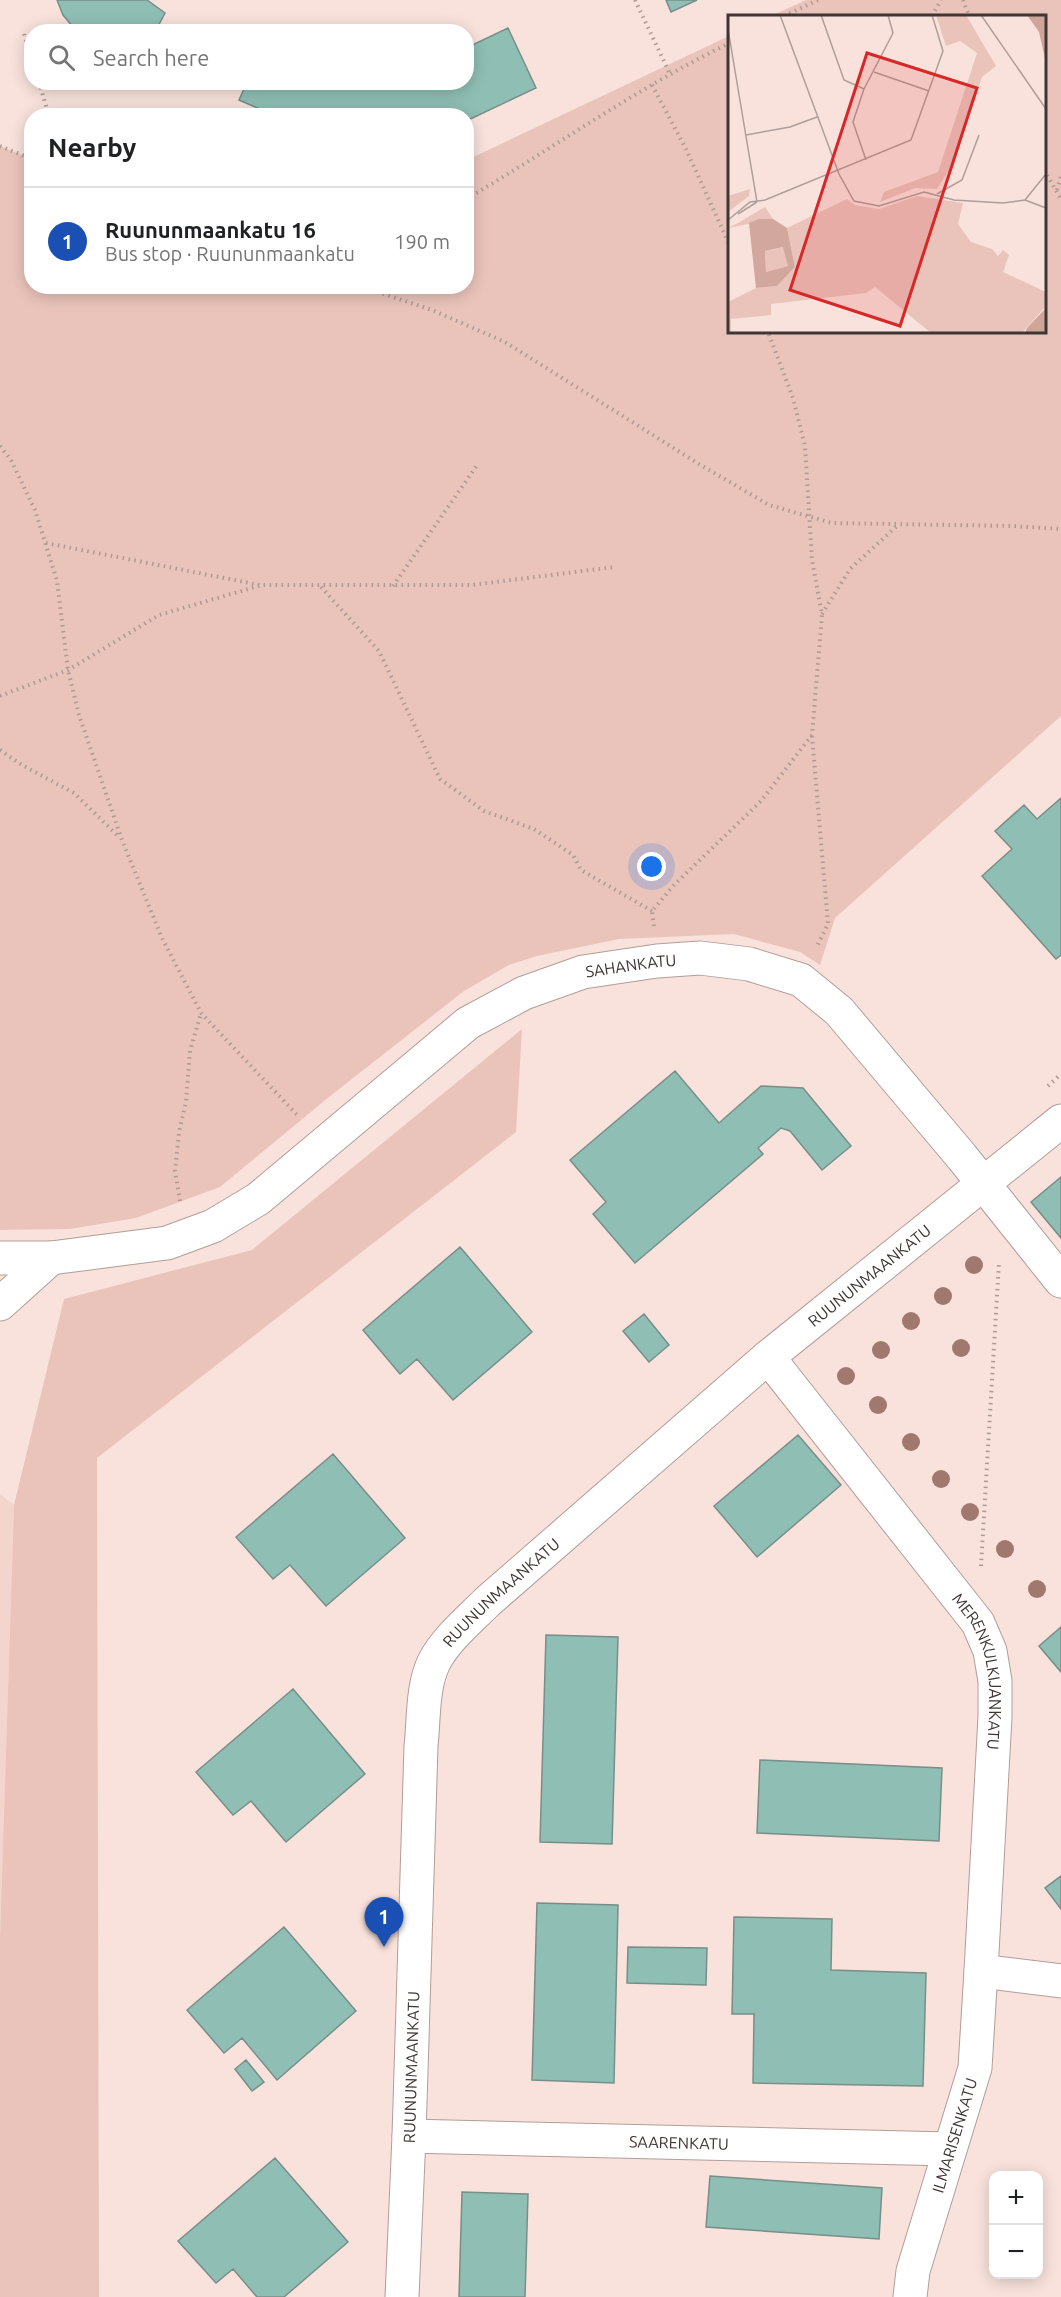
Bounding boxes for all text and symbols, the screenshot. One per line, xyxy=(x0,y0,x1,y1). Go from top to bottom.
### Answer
inset map xyxy=(728,15,1046,333)
search box xyxy=(24,24,474,90)
icon: search xyxy=(45,41,78,74)
text: Search here xyxy=(93,45,209,70)
text: Nearby xyxy=(48,133,136,162)
text: Ruununmaankatu 16 xyxy=(105,217,316,242)
text: 1 xyxy=(62,230,73,253)
text: 190 m xyxy=(394,230,450,253)
text: Bus stop · Ruununmaankatu xyxy=(105,242,355,265)
your location xyxy=(637,852,666,881)
street label: SAHANKATU xyxy=(584,951,677,981)
street label: RUUNUNMAANKATU xyxy=(804,1221,934,1330)
street label: RUUNUNMAANKATU xyxy=(439,1534,563,1650)
street label: MERENKULKIJANKATU xyxy=(949,1590,1004,1750)
pin: 1 xyxy=(364,1898,404,1947)
street label: RUUNUNMAANKATU xyxy=(400,1991,422,2144)
street label: ILMARISENKATU xyxy=(928,2076,980,2195)
street label: SAARENKATU xyxy=(629,2132,729,2153)
map controls xyxy=(989,2171,1043,2279)
button: + xyxy=(989,2171,1043,2225)
button: − xyxy=(989,2225,1043,2279)

